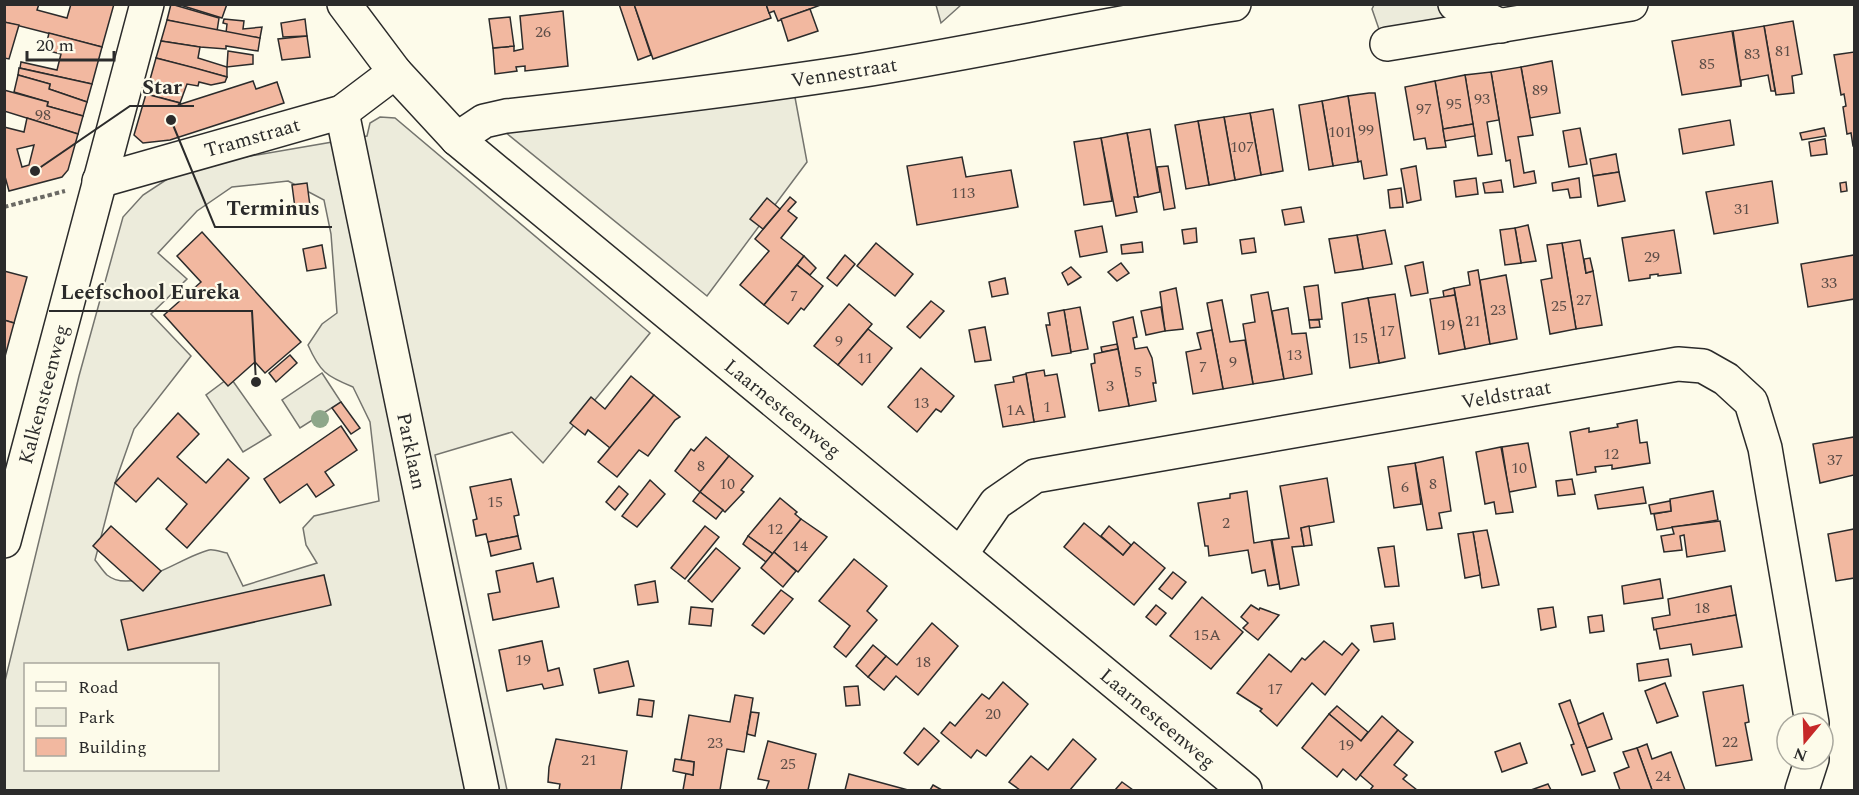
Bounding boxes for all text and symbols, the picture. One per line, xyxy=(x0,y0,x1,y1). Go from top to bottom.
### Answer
house number: 26 xyxy=(535,20,551,44)
scale bar xyxy=(27,24,114,62)
text: 20 m xyxy=(36,32,74,59)
house number: 81 xyxy=(1775,39,1791,63)
house number: 83 xyxy=(1744,42,1760,66)
street label: Vennestraat xyxy=(789,50,899,96)
house number: 85 xyxy=(1699,52,1715,76)
callout: Star xyxy=(130,67,194,106)
text: Star xyxy=(142,72,182,104)
house number: 89 xyxy=(1532,78,1548,102)
house number: 93 xyxy=(1474,87,1490,111)
house number: 95 xyxy=(1446,92,1462,116)
house number: 97 xyxy=(1416,97,1432,121)
house number: 98 xyxy=(35,103,51,127)
street label: Tramstraat xyxy=(201,110,304,166)
house number: 99 xyxy=(1358,118,1374,142)
house number: 101 xyxy=(1328,120,1352,144)
house number: 107 xyxy=(1230,135,1254,159)
house number: 113 xyxy=(951,181,975,205)
callout: Terminus xyxy=(215,188,332,227)
text: Terminus xyxy=(226,193,320,225)
house number: 31 xyxy=(1734,197,1750,221)
house number: 29 xyxy=(1644,245,1660,269)
house number: 33 xyxy=(1821,271,1837,295)
callout: Leefschool Eureka xyxy=(49,272,252,311)
text: Leefschool Eureka xyxy=(60,277,240,309)
house number: 7 xyxy=(790,284,798,308)
house number: 27 xyxy=(1576,288,1592,312)
house number: 25 xyxy=(1551,294,1567,318)
house number: 23 xyxy=(1490,298,1506,322)
house number: 21 xyxy=(1465,309,1481,333)
house number: 19 xyxy=(1439,313,1455,337)
house number: 17 xyxy=(1379,319,1395,343)
street label: Kalkensteenweg xyxy=(11,321,77,467)
house number: 15 xyxy=(1352,326,1368,350)
house number: 9 xyxy=(835,329,843,353)
house number: 13 xyxy=(1286,343,1302,367)
house number: 11 xyxy=(857,346,873,370)
house number: 9 xyxy=(1229,350,1237,374)
street label: Laarnesteenweg xyxy=(717,352,848,466)
house number: 7 xyxy=(1199,355,1207,379)
house number: 5 xyxy=(1134,360,1142,384)
street label: Veldstraat xyxy=(1459,372,1554,418)
house number: 3 xyxy=(1106,374,1114,398)
house number: 13 xyxy=(913,391,929,415)
house number: 1 xyxy=(1043,395,1051,419)
house number: 1A xyxy=(1006,398,1026,422)
street label: Parklaan xyxy=(388,410,434,493)
house number: 12 xyxy=(1603,442,1619,466)
house number: 37 xyxy=(1827,448,1843,472)
house number: 8 xyxy=(697,454,705,478)
house number: 10 xyxy=(1511,456,1527,480)
house number: 10 xyxy=(719,472,735,496)
house number: 8 xyxy=(1429,472,1437,496)
house number: 6 xyxy=(1401,475,1409,499)
house number: 15 xyxy=(487,490,503,514)
house number: 2 xyxy=(1222,511,1230,535)
house number: 12 xyxy=(767,517,783,541)
house number: 14 xyxy=(792,534,808,558)
house number: 18 xyxy=(1694,596,1710,620)
house number: 15A xyxy=(1193,623,1221,647)
house number: 19 xyxy=(515,648,531,672)
house number: 18 xyxy=(915,650,931,674)
street label: Laarnesteenweg xyxy=(1093,661,1222,776)
legend xyxy=(24,663,219,771)
text: Road xyxy=(78,674,119,701)
house number: 17 xyxy=(1267,677,1283,701)
house number: 20 xyxy=(985,702,1001,726)
text: Park xyxy=(78,704,115,731)
north arrow xyxy=(1775,711,1835,771)
house number: 22 xyxy=(1722,730,1738,754)
house number: 23 xyxy=(707,731,723,755)
house number: 19 xyxy=(1338,733,1354,757)
text: Building xyxy=(78,734,147,761)
text: N xyxy=(1790,741,1811,768)
house number: 21 xyxy=(581,748,597,772)
house number: 25 xyxy=(780,752,796,776)
house number: 24 xyxy=(1655,764,1671,788)

